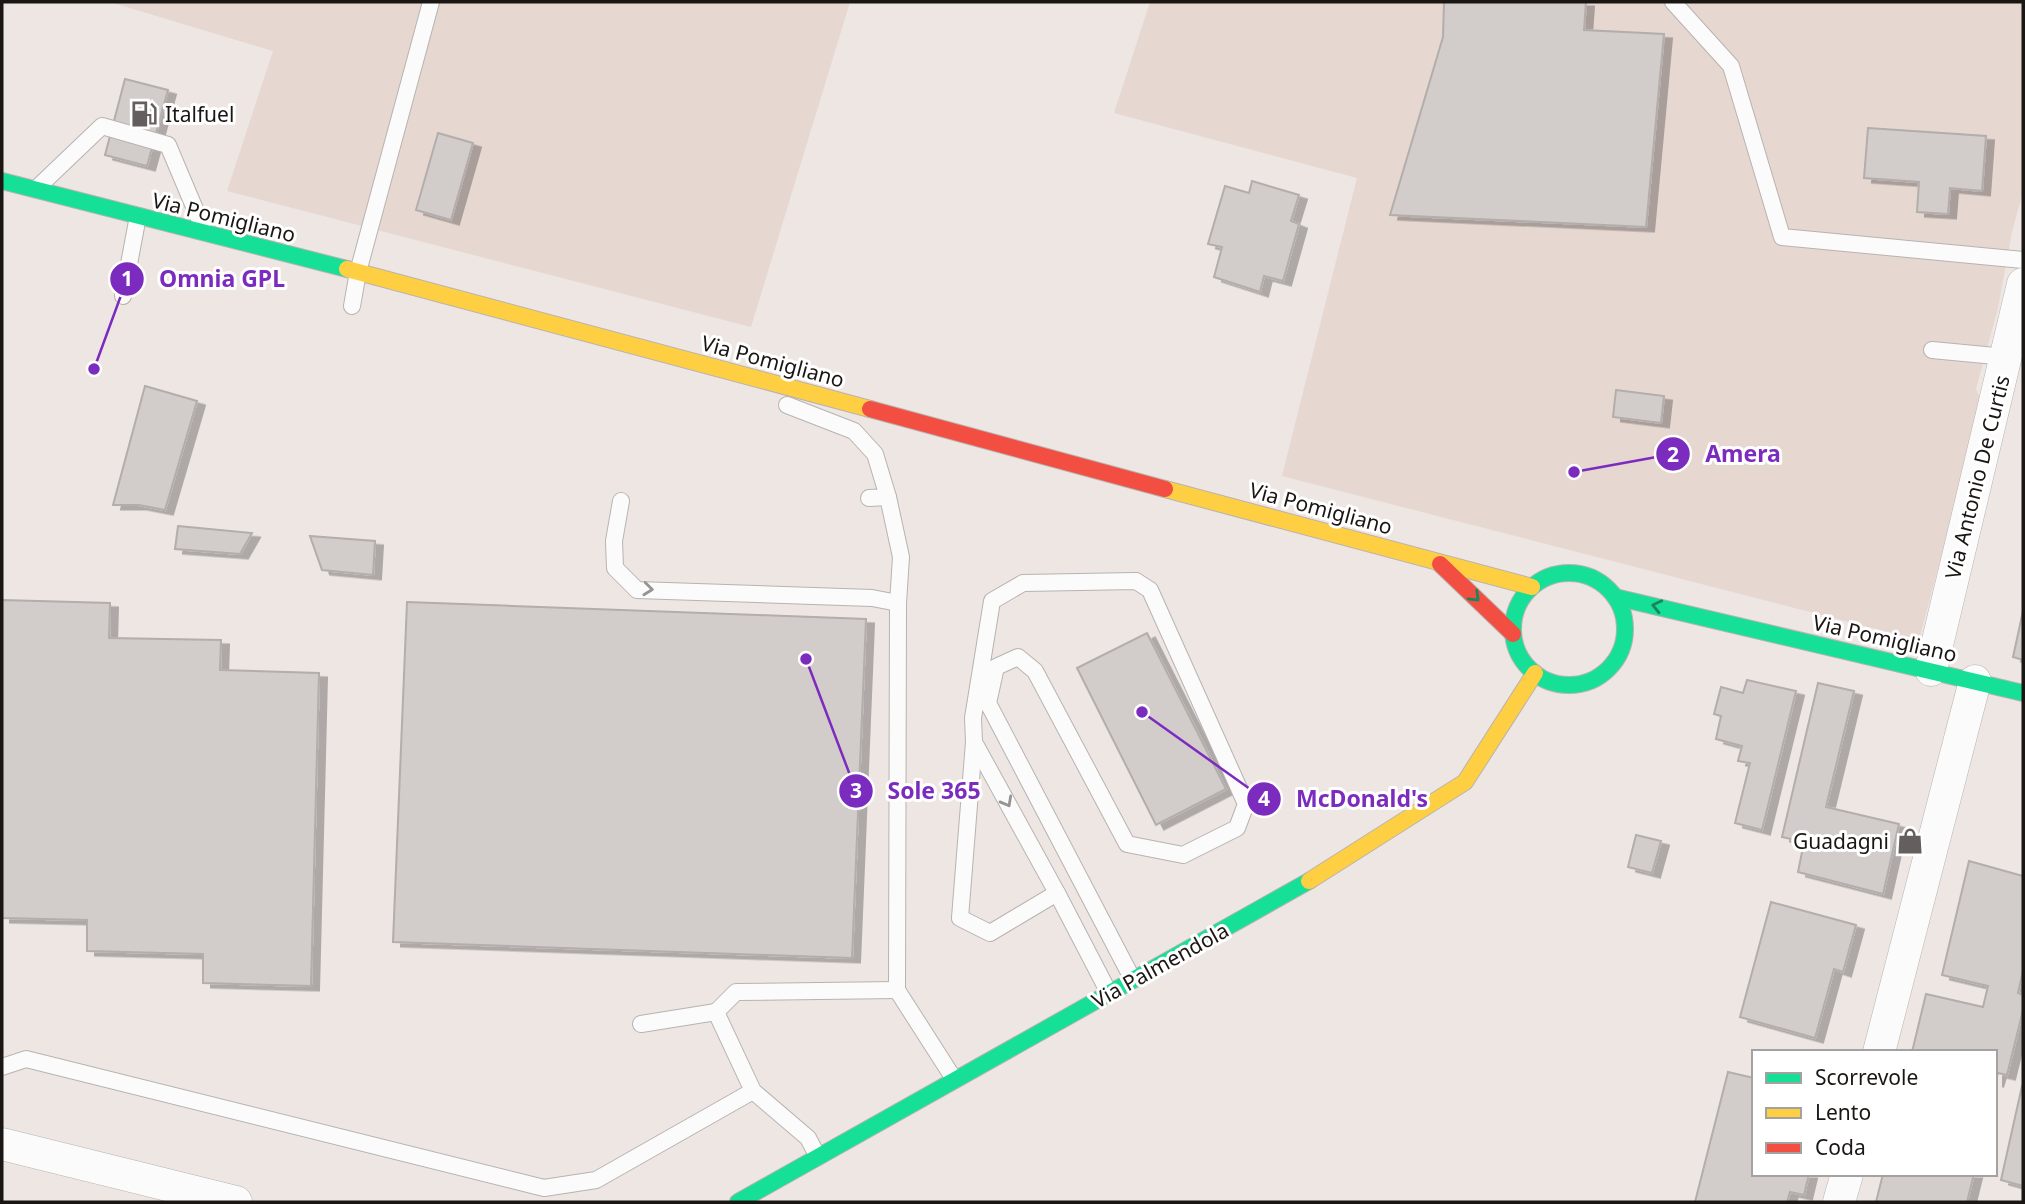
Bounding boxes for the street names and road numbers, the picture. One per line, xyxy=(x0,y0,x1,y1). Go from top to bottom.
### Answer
street label: Via Pomigliano xyxy=(149,186,299,248)
street label: Via Pomigliano xyxy=(698,328,848,394)
street label: Via Antonio De Curtis xyxy=(1938,372,2016,582)
street label: Via Pomigliano xyxy=(1246,475,1396,541)
street label: Via Pomigliano xyxy=(1810,608,1960,668)
street label: Via Palmendola xyxy=(1087,916,1233,1014)

